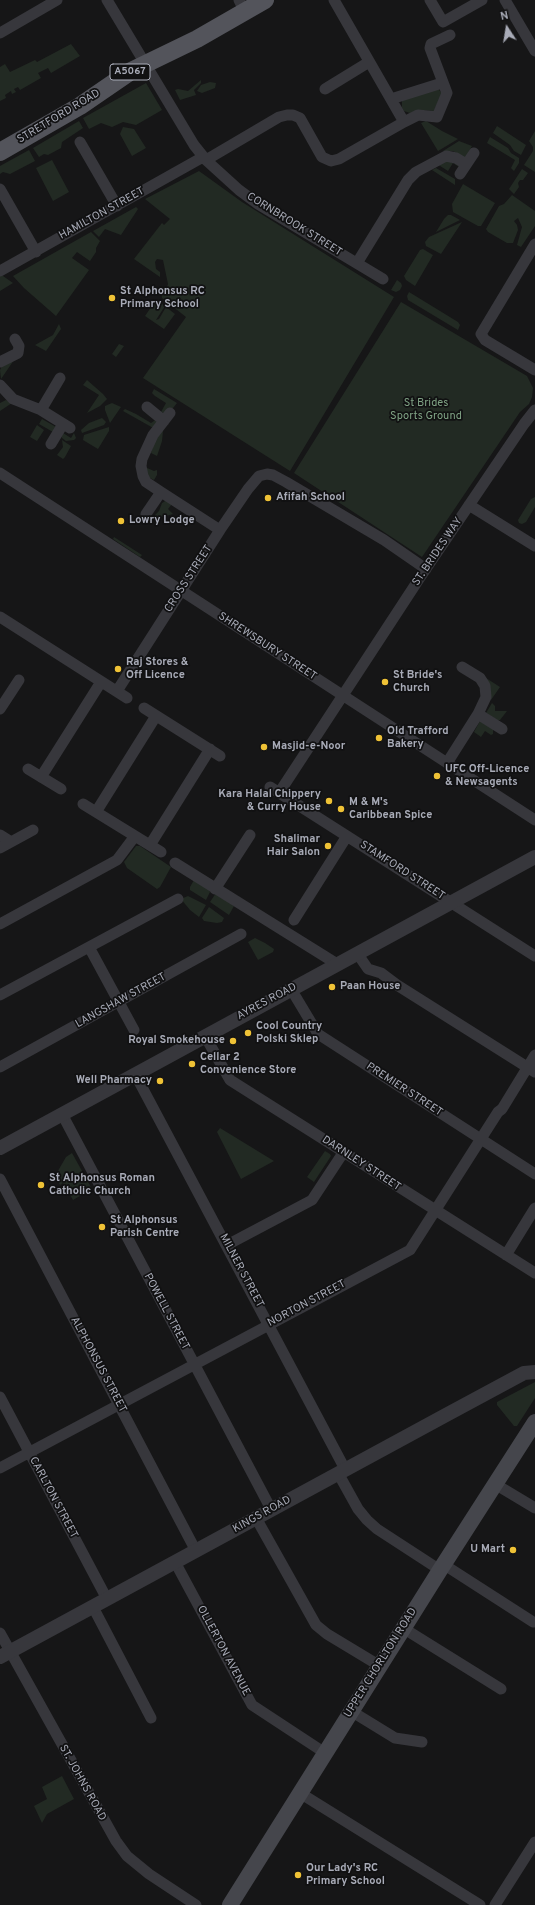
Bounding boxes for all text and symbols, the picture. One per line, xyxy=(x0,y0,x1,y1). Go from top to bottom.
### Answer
north arrow xyxy=(487,8,527,48)
text: N xyxy=(499,9,510,24)
road number: A5067 xyxy=(110,64,150,80)
street label: STRETFORD ROAD xyxy=(15,87,103,147)
street label: HAMILTON STREET xyxy=(57,185,147,243)
street label: CORNBROOK STREET xyxy=(244,190,344,260)
place label: St Alphonsus RC Primary School xyxy=(120,285,205,311)
marker: St Alphonsus RC Primary School xyxy=(107,293,117,303)
park label: St Brides Sports Ground xyxy=(390,397,462,423)
place label: Afifah School xyxy=(276,491,345,505)
marker: Afifah School xyxy=(263,493,273,503)
place label: Lowry Lodge xyxy=(129,514,195,528)
street label: ST. BRIDES WAY xyxy=(410,515,466,589)
marker: Lowry Lodge xyxy=(116,516,126,526)
street label: CROSS STREET xyxy=(162,543,216,615)
street label: SHREWSBURY STREET xyxy=(215,610,319,684)
place label: Raj Stores & Off Licence xyxy=(126,656,189,682)
marker: Raj Stores & Off Licence xyxy=(113,664,123,674)
place label: St Bride's Church xyxy=(393,669,443,695)
marker: St Bride's Church xyxy=(380,677,390,687)
place label: Old Trafford Bakery xyxy=(387,725,449,751)
marker: Old Trafford Bakery xyxy=(374,733,384,743)
place label: Masjid-e-Noor xyxy=(272,740,345,754)
marker: Masjid-e-Noor xyxy=(259,742,269,752)
place label: UFC Off-Licence & Newsagents xyxy=(445,763,529,789)
marker: UFC Off-Licence & Newsagents xyxy=(432,771,442,781)
place label: Kara Halal Chippery & Curry House xyxy=(218,788,321,814)
marker: Kara Halal Chippery & Curry House xyxy=(324,796,334,806)
place label: M & M's Caribbean Spice xyxy=(349,796,432,822)
marker: M & M's Caribbean Spice xyxy=(336,804,346,814)
place label: Shalimar Hair Salon xyxy=(267,833,320,859)
street label: STAMFORD STREET xyxy=(357,839,447,903)
marker: Shalimar Hair Salon xyxy=(323,841,333,851)
street label: LANGSHAW STREET xyxy=(74,971,168,1031)
place label: Paan House xyxy=(340,980,400,994)
street label: AYRES ROAD xyxy=(235,981,299,1023)
marker: Paan House xyxy=(327,982,337,992)
place label: Cool Country Polski Sklep xyxy=(256,1020,322,1046)
marker: Cool Country Polski Sklep xyxy=(243,1028,253,1038)
place label: Royal Smokehouse xyxy=(128,1034,225,1048)
marker: Royal Smokehouse xyxy=(228,1036,238,1046)
place label: Cellar 2 Convenience Store xyxy=(200,1051,296,1077)
marker: Cellar 2 Convenience Store xyxy=(187,1059,197,1069)
street label: PREMIER STREET xyxy=(363,1060,445,1120)
place label: Well Pharmacy xyxy=(76,1074,152,1088)
marker: Well Pharmacy xyxy=(155,1076,165,1086)
street label: DARNLEY STREET xyxy=(319,1134,403,1194)
place label: St Alphonsus Roman Catholic Church xyxy=(49,1172,155,1198)
marker: St Alphonsus Roman Catholic Church xyxy=(36,1180,46,1190)
place label: St Alphonsus Parish Centre xyxy=(110,1214,179,1240)
marker: St Alphonsus Parish Centre xyxy=(97,1222,107,1232)
street label: MILNER STREET xyxy=(216,1232,266,1310)
street label: POWELL STREET xyxy=(140,1271,192,1353)
street label: NORTON STREET xyxy=(266,1278,348,1330)
street label: ALPHONSUS STREET xyxy=(67,1315,129,1415)
street label: CARLTON STREET xyxy=(26,1455,80,1541)
street label: KINGS ROAD xyxy=(231,1494,293,1536)
place label: U Mart xyxy=(470,1543,505,1557)
marker: U Mart xyxy=(508,1545,518,1555)
street label: OLLERTON AVENUE xyxy=(194,1604,252,1698)
street label: UPPER CHORLTON ROAD xyxy=(342,1606,420,1720)
street label: ST. JOHNS ROAD xyxy=(56,1743,108,1823)
place label: Our Lady's RC Primary School xyxy=(306,1862,385,1888)
marker: Our Lady's RC Primary School xyxy=(293,1870,303,1880)

